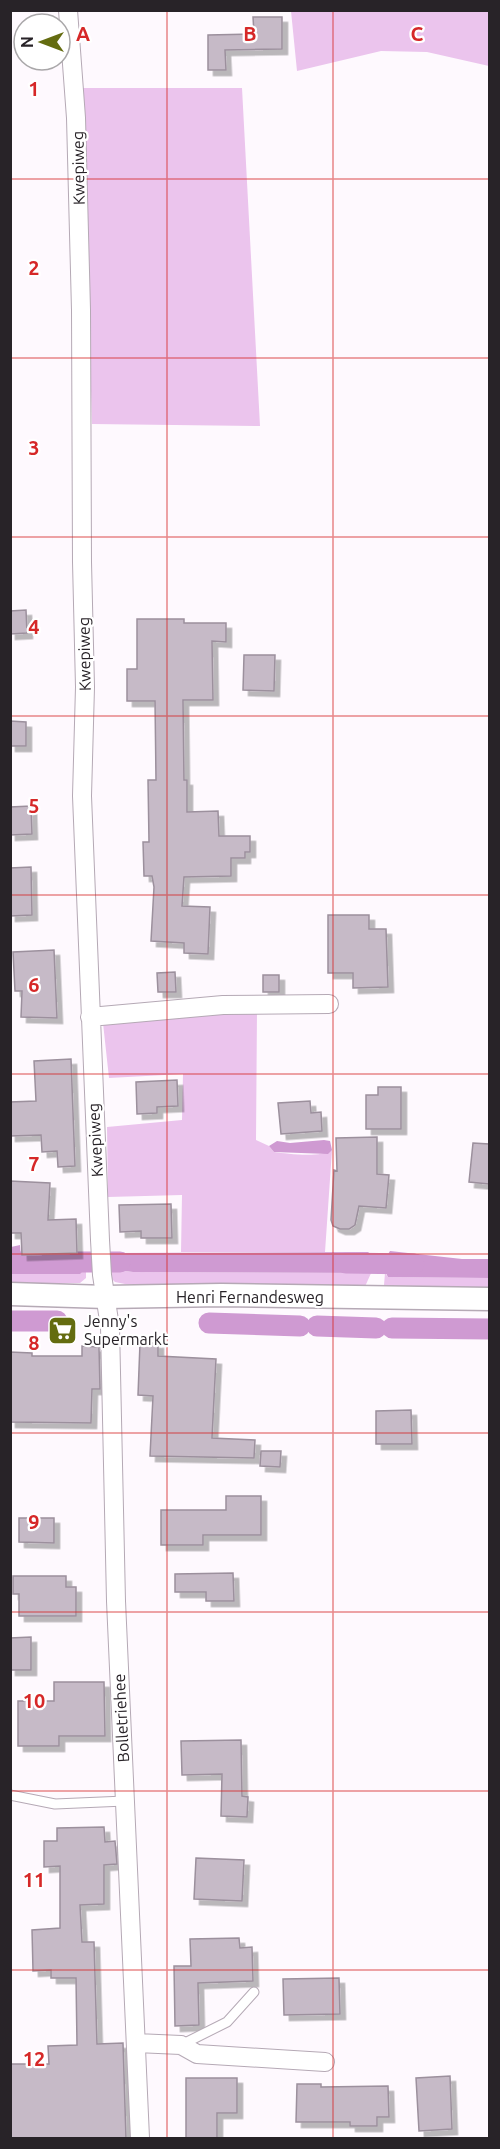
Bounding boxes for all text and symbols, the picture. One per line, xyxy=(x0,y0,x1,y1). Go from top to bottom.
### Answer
north arrow xyxy=(12,12,72,72)
text: A xyxy=(76,22,90,45)
text: B xyxy=(243,22,257,45)
text: C xyxy=(411,22,424,45)
text: N xyxy=(18,36,36,48)
text: 1 xyxy=(28,77,40,100)
street label: Kwepiweg xyxy=(68,131,88,205)
text: 2 xyxy=(28,256,40,279)
text: 3 xyxy=(28,436,40,459)
text: 4 xyxy=(28,615,40,638)
street label: Kwepiweg xyxy=(74,617,94,691)
text: 5 xyxy=(28,794,40,817)
text: 6 xyxy=(28,973,40,996)
street label: Kwepiweg xyxy=(84,1103,106,1177)
text: 7 xyxy=(28,1152,40,1175)
street label: Henri Fernandesweg xyxy=(176,1288,324,1306)
place label: Jenny's Supermarkt xyxy=(84,1312,169,1348)
supermarket icon: Jenny's Supermarkt xyxy=(47,1314,79,1346)
text: 8 xyxy=(28,1331,40,1354)
text: 9 xyxy=(28,1510,40,1533)
street label: Bolletriehee xyxy=(110,1673,132,1763)
text: 10 xyxy=(23,1689,45,1712)
text: 11 xyxy=(23,1868,45,1891)
text: 12 xyxy=(23,2047,45,2070)

